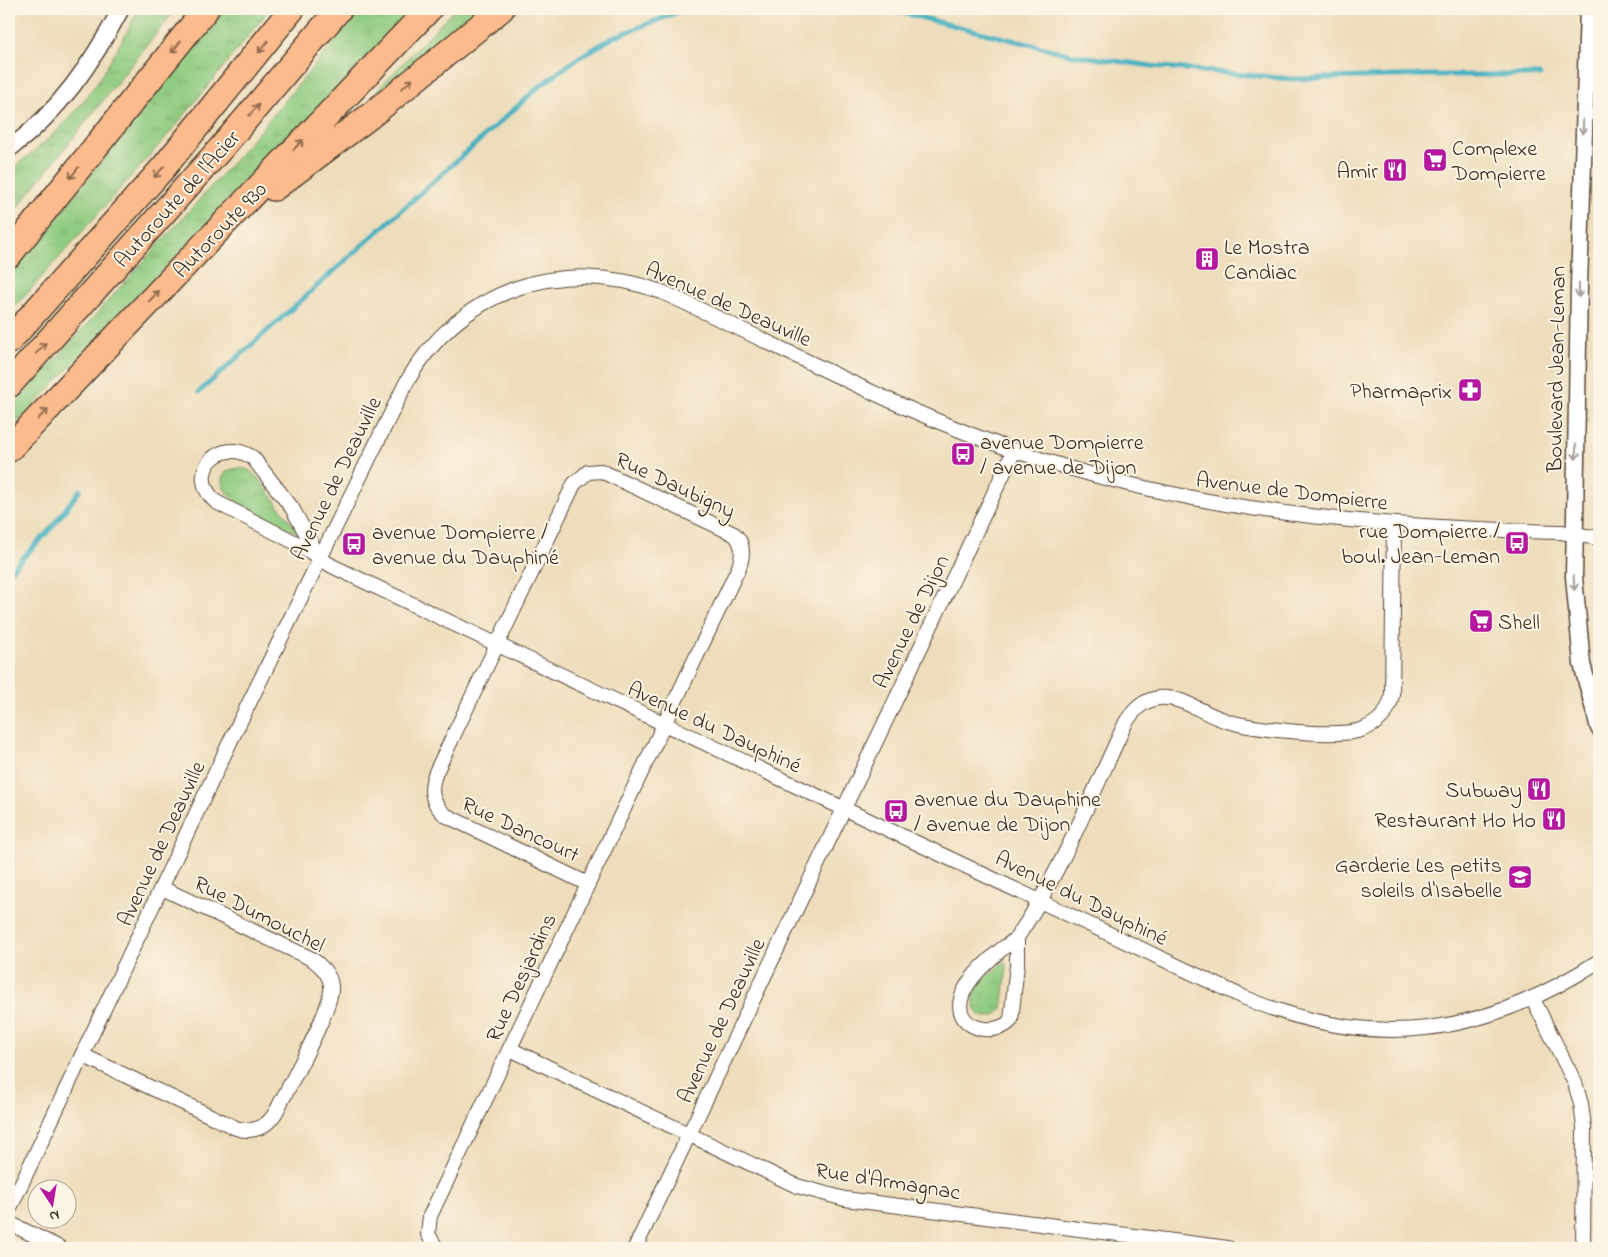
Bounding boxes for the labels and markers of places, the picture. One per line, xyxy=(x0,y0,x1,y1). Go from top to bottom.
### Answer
place label: Complexe Dompierre xyxy=(1451,134,1546,191)
supermarket icon: Complexe Dompierre xyxy=(1422,147,1448,173)
place label: Amir xyxy=(1337,157,1378,189)
restaurant icon: Amir xyxy=(1382,157,1408,183)
place label: Le Mostra Candiac xyxy=(1224,233,1310,290)
building icon: Le Mostra Candiac xyxy=(1194,246,1220,272)
place label: Pharmaprix xyxy=(1350,377,1452,409)
pharmacy icon: Pharmaprix xyxy=(1457,377,1483,403)
place label: avenue Dompierre / avenue de Dijon xyxy=(980,428,1144,485)
bus stop icon: avenue Dompierre / avenue de Dijon xyxy=(950,441,976,467)
place label: rue Dompierre / boul. Jean-Leman xyxy=(1341,517,1500,574)
place label: avenue Dompierre / avenue du Dauphiné xyxy=(372,518,559,575)
bus stop icon: rue Dompierre / boul. Jean-Leman xyxy=(1504,530,1530,556)
bus stop icon: avenue Dompierre / avenue du Dauphiné xyxy=(341,531,367,557)
supermarket icon: Shell xyxy=(1468,608,1494,634)
place label: Shell xyxy=(1498,608,1540,640)
place label: Subway xyxy=(1445,776,1522,809)
restaurant icon: Subway xyxy=(1526,776,1552,802)
place label: avenue du Dauphine / avenue de Dijon xyxy=(914,785,1101,842)
bus stop icon: avenue du Dauphine / avenue de Dijon xyxy=(883,798,909,824)
place label: Restaurant Ho Ho xyxy=(1375,806,1536,838)
restaurant icon: Restaurant Ho Ho xyxy=(1541,806,1567,832)
place label: Garderie Les petits soleils d'Isabelle xyxy=(1335,851,1502,908)
school or university icon: Garderie Les petits soleils d'Isabelle xyxy=(1507,864,1533,890)

